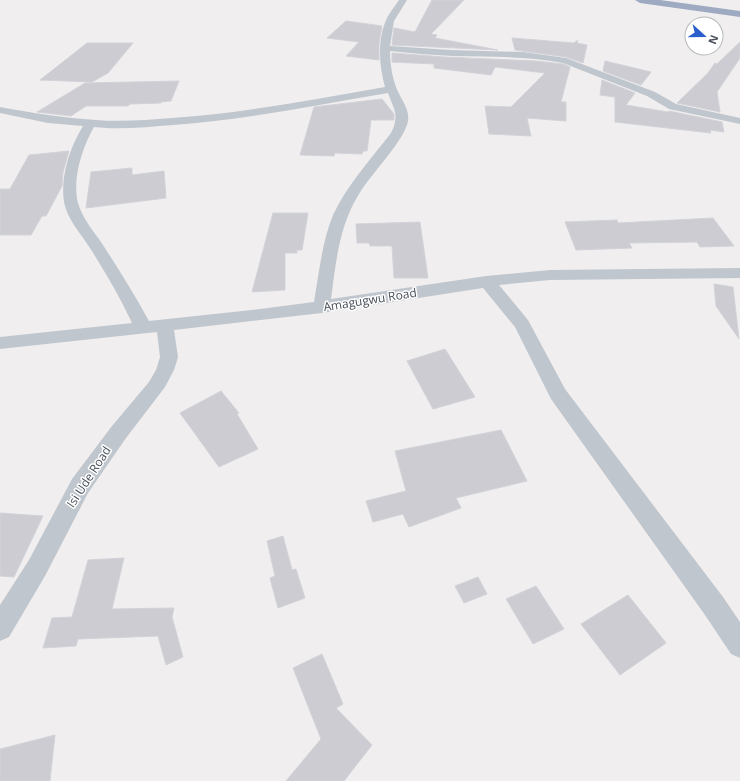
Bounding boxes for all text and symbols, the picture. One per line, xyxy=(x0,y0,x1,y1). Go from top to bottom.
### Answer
north arrow xyxy=(684,16,724,56)
text: N xyxy=(705,33,722,47)
street label: Amagugwu Road xyxy=(322,284,418,315)
street label: Isi Ude Road xyxy=(62,443,115,511)

